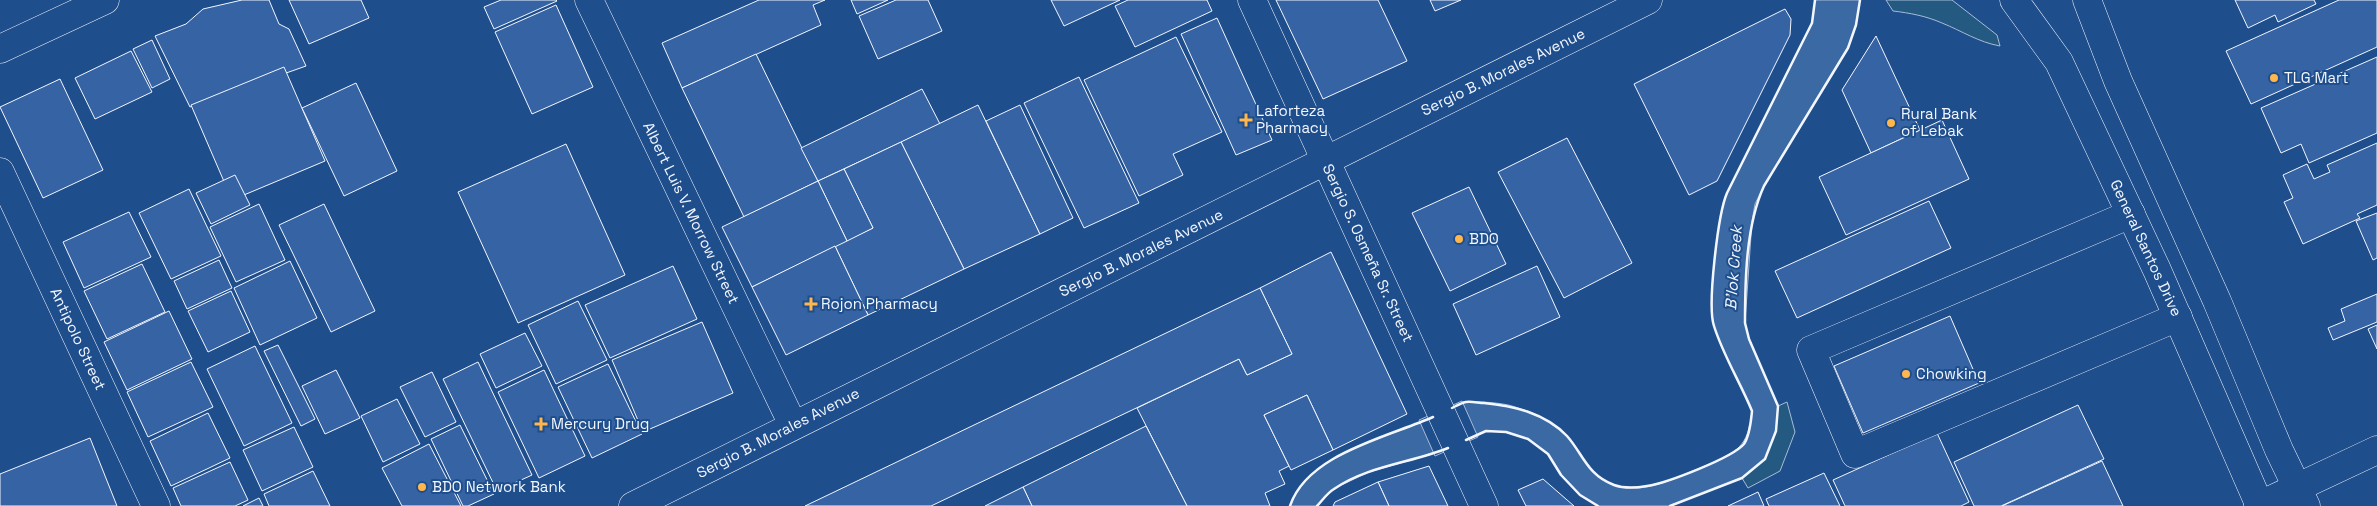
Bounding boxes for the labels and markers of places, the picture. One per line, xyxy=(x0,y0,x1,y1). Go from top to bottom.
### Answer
place label: TLG Mart xyxy=(2284,68,2349,87)
marker: TLG Mart xyxy=(2268,72,2280,84)
place label: Laforteza Pharmacy xyxy=(1256,101,1328,137)
place label: Rural Bank of Lebak xyxy=(1901,104,1977,140)
marker: Laforteza Pharmacy xyxy=(1240,114,1252,126)
marker: Rural Bank of Lebak xyxy=(1885,117,1897,129)
place label: BDO xyxy=(1469,229,1499,248)
marker: BDO xyxy=(1453,233,1465,245)
place label: Rojon Pharmacy xyxy=(821,294,938,313)
marker: Rojon Pharmacy xyxy=(805,298,817,310)
place label: Chowking xyxy=(1916,364,1987,383)
marker: Chowking xyxy=(1900,368,1912,380)
place label: Mercury Drug xyxy=(551,414,650,433)
marker: Mercury Drug xyxy=(535,418,547,430)
place label: BDO Network Bank xyxy=(432,477,566,496)
marker: BDO Network Bank xyxy=(416,481,428,493)

